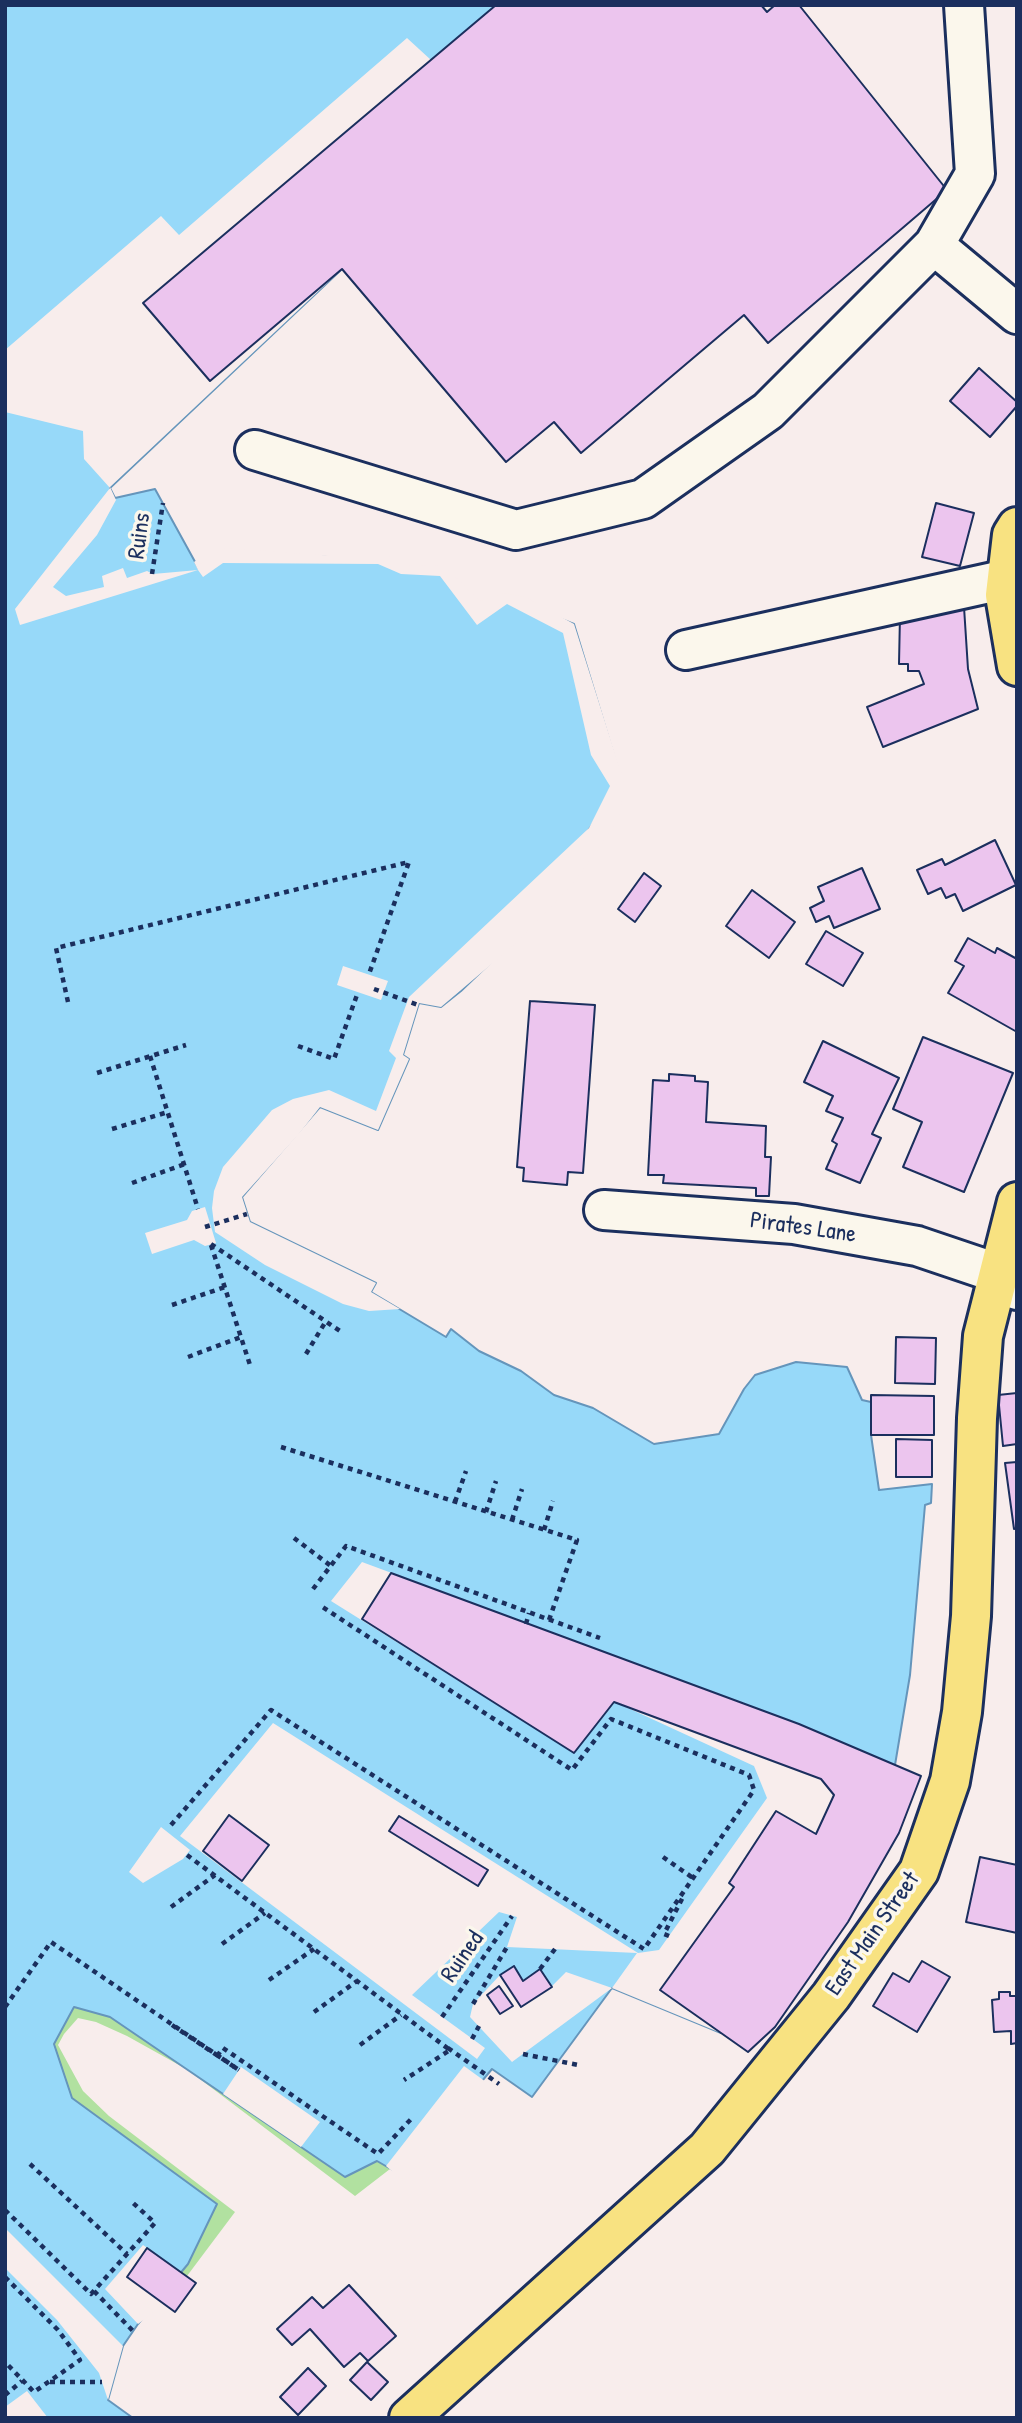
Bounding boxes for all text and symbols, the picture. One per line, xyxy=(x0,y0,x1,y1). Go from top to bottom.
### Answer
street label: Ruins xyxy=(123,511,157,561)
street label: Pirates Lane xyxy=(748,1206,858,1250)
street label: East Main Street xyxy=(820,1867,926,2001)
street label: Ruined xyxy=(435,1926,491,1988)

